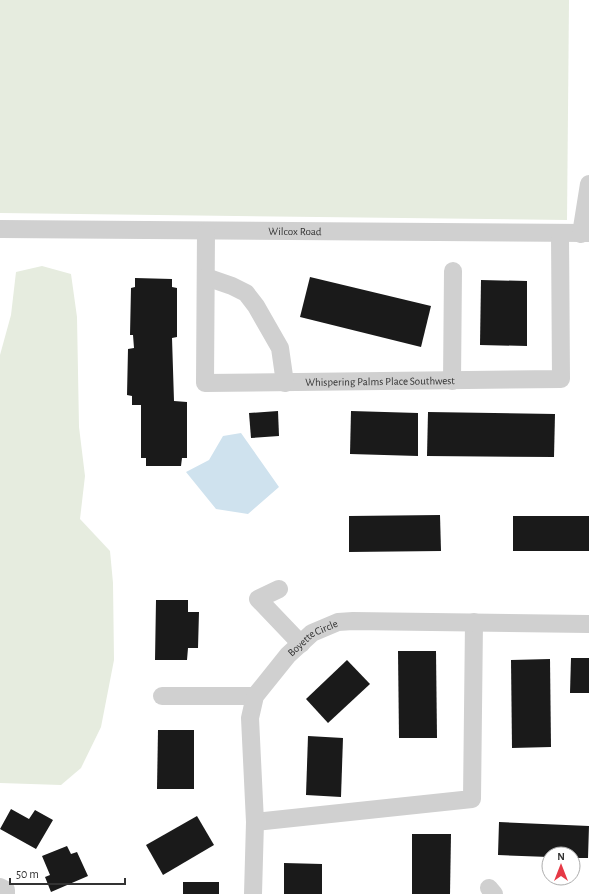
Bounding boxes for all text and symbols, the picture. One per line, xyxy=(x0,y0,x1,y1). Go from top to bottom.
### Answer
street label: Wilcox Road xyxy=(268,225,322,237)
street label: Whispering Palms Place Southwest xyxy=(305,375,455,387)
street label: Boyette Circle xyxy=(285,617,339,658)
north arrow xyxy=(541,846,581,886)
text: N xyxy=(557,851,565,862)
scale bar xyxy=(10,860,125,886)
text: 50 m xyxy=(16,868,39,880)

